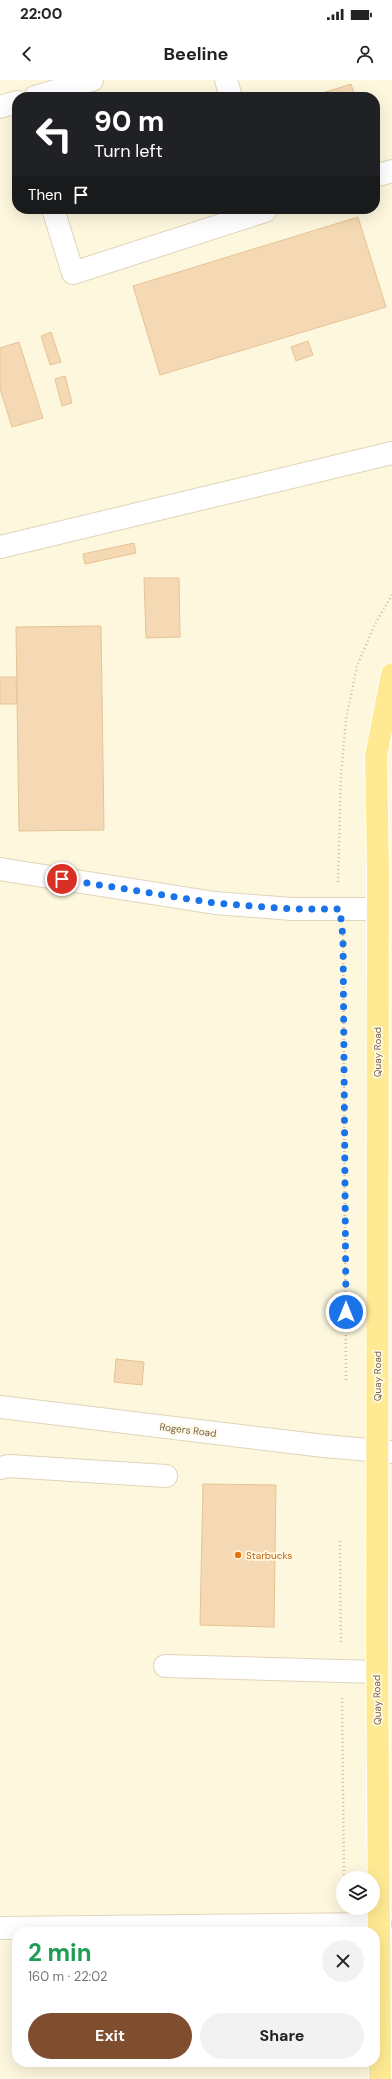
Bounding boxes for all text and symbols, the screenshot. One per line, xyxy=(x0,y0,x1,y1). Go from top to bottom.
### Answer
text: 22:00 xyxy=(20,4,62,24)
text: Beeline xyxy=(164,42,228,66)
icon: back xyxy=(16,43,38,65)
icon: person xyxy=(354,43,376,65)
text: 90 m xyxy=(94,103,164,140)
icon: left xyxy=(28,108,80,160)
text: Turn left xyxy=(94,139,163,163)
icon: arrive xyxy=(70,184,92,206)
text: Then xyxy=(28,185,62,205)
pin xyxy=(45,862,79,896)
icon: arrive xyxy=(51,868,73,890)
street label: Quay Road xyxy=(371,1027,384,1077)
position arrow xyxy=(325,1291,367,1333)
street label: Quay Road xyxy=(371,1351,384,1401)
street label: Rogers Road xyxy=(159,1420,217,1440)
place label: Starbucks xyxy=(246,1549,292,1562)
marker: Starbucks xyxy=(233,1550,243,1560)
street label: Quay Road xyxy=(370,1675,384,1725)
map controls xyxy=(336,1871,380,1915)
button: layers xyxy=(336,1871,380,1915)
text: 2 min xyxy=(28,1937,91,1968)
button: close xyxy=(322,1940,364,1982)
text: 160 m · 22:02 xyxy=(28,1968,108,1985)
button: Exit xyxy=(28,2013,192,2059)
button: Share xyxy=(200,2013,364,2059)

